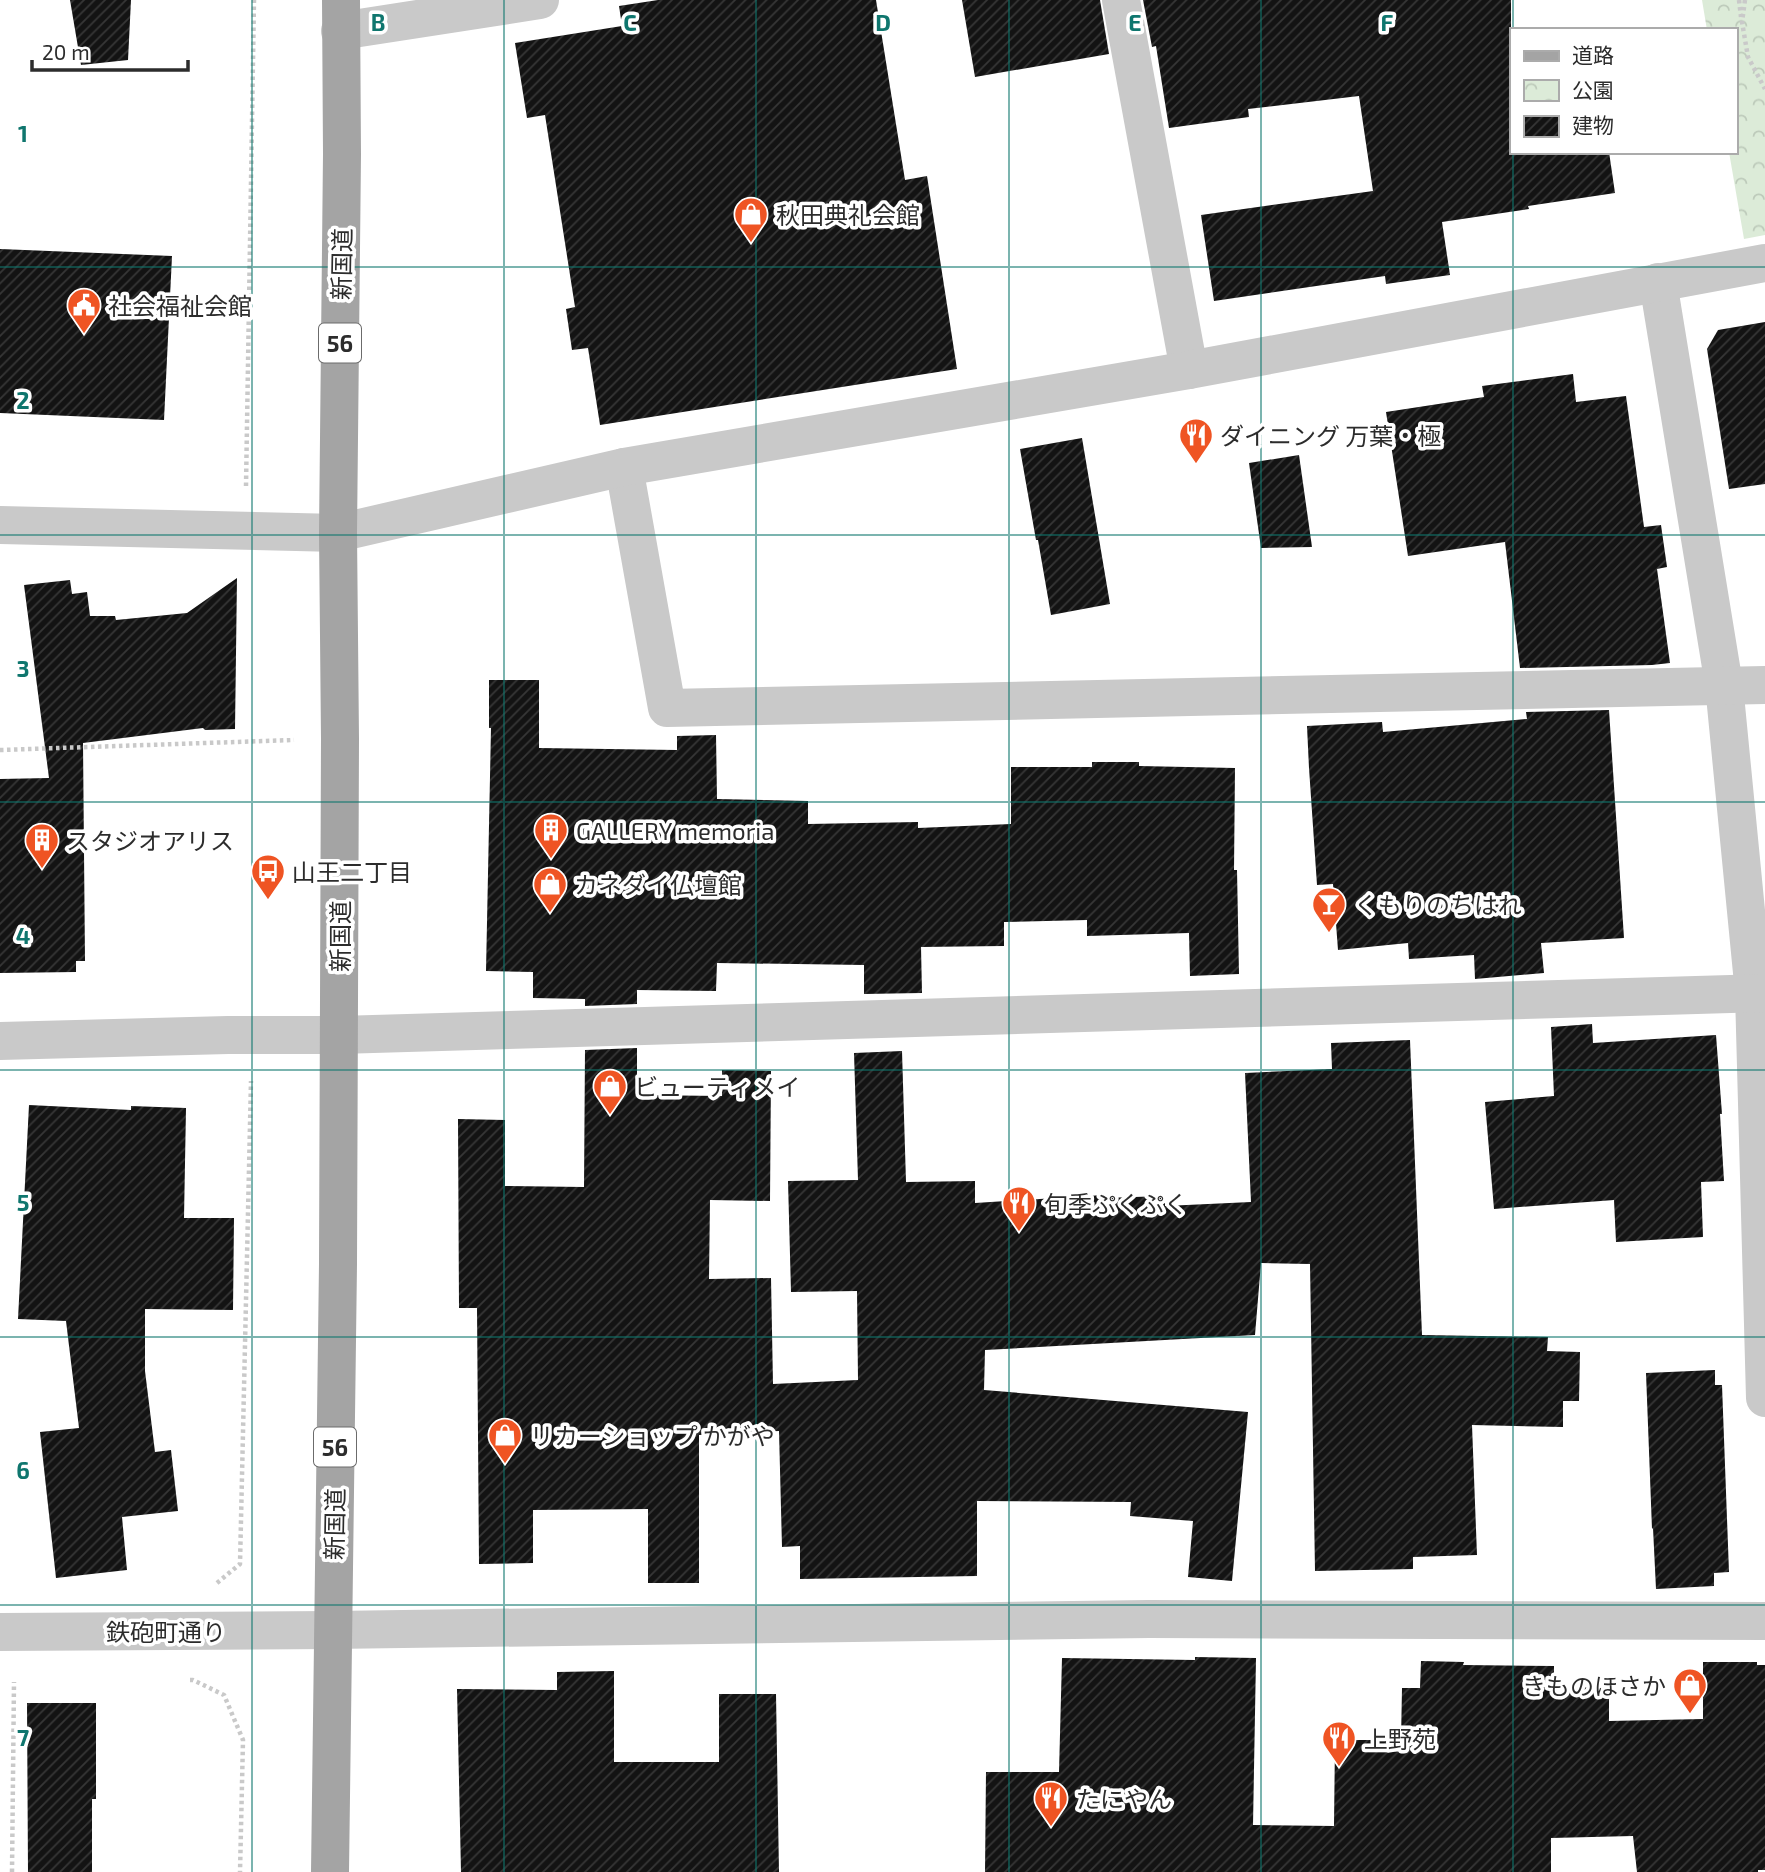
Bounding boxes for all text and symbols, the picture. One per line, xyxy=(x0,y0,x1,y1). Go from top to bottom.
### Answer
text: B xyxy=(371,8,385,36)
text: C xyxy=(623,8,637,36)
text: D xyxy=(875,8,891,36)
text: E xyxy=(1128,8,1142,36)
text: F xyxy=(1381,8,1394,36)
scale bar xyxy=(32,28,187,72)
legend xyxy=(1510,28,1737,154)
text: 20 m xyxy=(42,39,90,64)
text: 道路 xyxy=(1572,42,1614,67)
text: 公園 xyxy=(1572,77,1614,102)
text: 建物 xyxy=(1572,112,1614,137)
text: 1 xyxy=(18,119,28,147)
shop icon: 秋田典礼会館 xyxy=(732,195,770,244)
place label: 秋田典礼会館 xyxy=(776,200,920,229)
street label: 新国道 xyxy=(326,228,356,300)
public building icon: 社会福祉会館 xyxy=(65,286,103,335)
place label: 社会福祉会館 xyxy=(108,291,252,320)
road number: 56 xyxy=(319,324,361,362)
text: 2 xyxy=(16,386,30,414)
restaurant icon: ダイニング 万葉・極 xyxy=(1177,416,1215,465)
place label: ダイニング 万葉・極 xyxy=(1220,421,1441,450)
text: 3 xyxy=(16,654,30,682)
building icon: GALLERY memoria xyxy=(532,811,570,860)
place label: GALLERY memoria xyxy=(576,816,774,845)
building icon: スタジオアリス xyxy=(23,821,61,870)
place label: スタジオアリス xyxy=(66,826,234,855)
bus stop icon: 山王二丁目 xyxy=(249,852,287,901)
place label: 山王二丁目 xyxy=(292,857,412,886)
shop icon: カネダイ仏壇館 xyxy=(531,865,569,914)
place label: カネダイ仏壇館 xyxy=(574,870,742,899)
bar icon: くもりのちはれ xyxy=(1310,885,1348,934)
place label: くもりのちはれ xyxy=(1354,890,1522,919)
street label: 新国道 xyxy=(325,900,354,972)
text: 4 xyxy=(16,921,30,949)
shop icon: ビューティメイ xyxy=(591,1067,629,1116)
place label: ビューティメイ xyxy=(634,1072,801,1101)
restaurant icon: 旬季ぷくぷく xyxy=(1000,1184,1038,1233)
text: 5 xyxy=(17,1188,29,1216)
place label: 旬季ぷくぷく xyxy=(1044,1189,1188,1218)
shop icon: リカーショップ かがや xyxy=(486,1416,524,1465)
place label: リカーショップ かがや xyxy=(530,1421,775,1450)
road number: 56 xyxy=(314,1428,356,1466)
text: 6 xyxy=(16,1456,30,1484)
street label: 新国道 xyxy=(319,1488,349,1560)
street label: 鉄砲町通り xyxy=(106,1617,226,1646)
shop icon: きものほさか xyxy=(1671,1666,1709,1715)
place label: きものほさか xyxy=(1522,1671,1666,1700)
restaurant icon: 上野苑 xyxy=(1320,1719,1358,1768)
text: 7 xyxy=(17,1723,29,1751)
place label: 上野苑 xyxy=(1364,1724,1436,1753)
restaurant icon: たにやん xyxy=(1032,1779,1070,1828)
place label: たにやん xyxy=(1076,1784,1172,1813)

